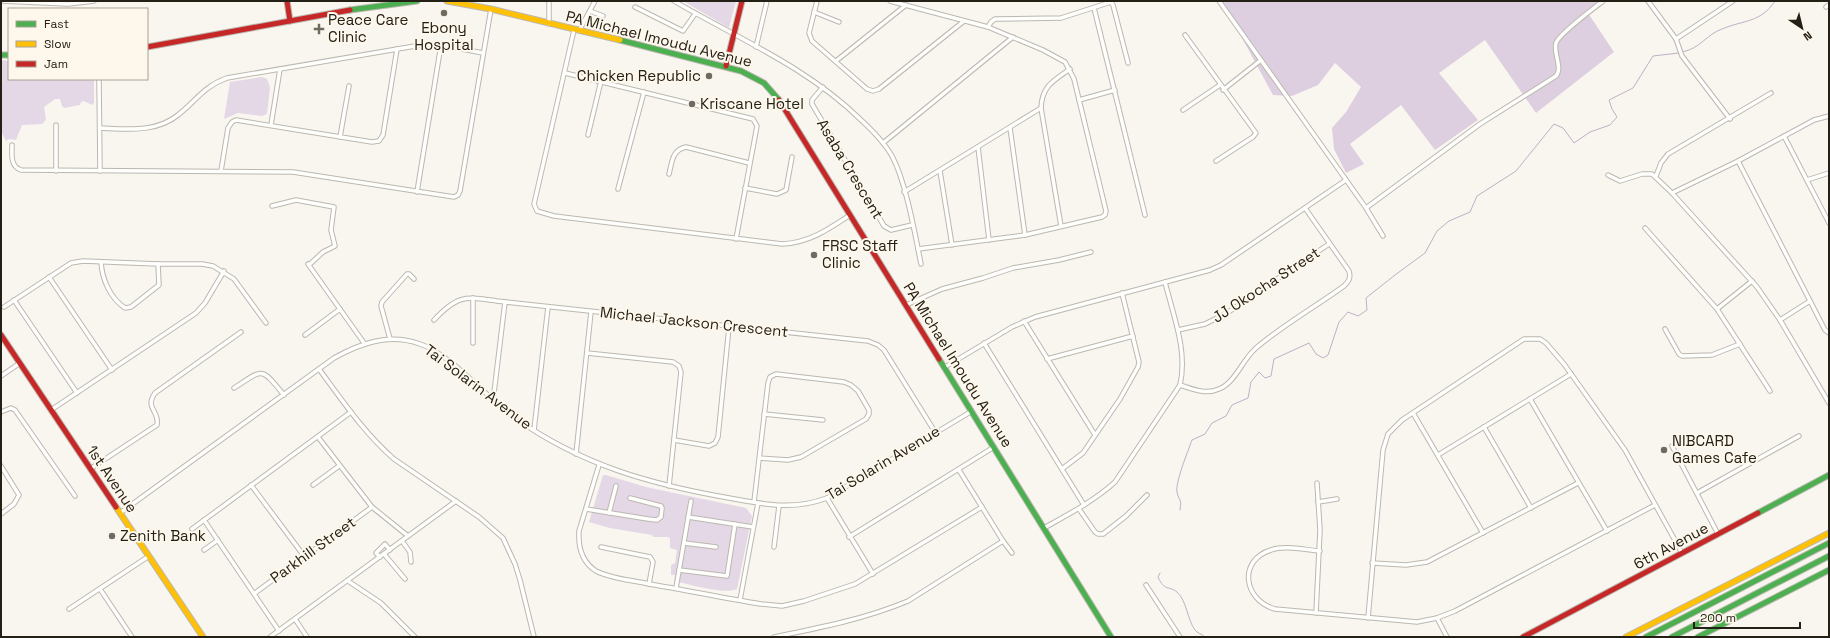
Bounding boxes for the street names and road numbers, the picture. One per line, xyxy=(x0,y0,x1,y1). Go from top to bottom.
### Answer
street label: PA Michael Imoudu Avenue xyxy=(564,6,754,71)
street label: Asaba Crescent xyxy=(813,115,888,222)
street label: JJ Okocha Street xyxy=(1208,243,1323,327)
street label: PA Michael Imoudu Avenue xyxy=(900,279,1017,451)
street label: Michael Jackson Crescent xyxy=(599,302,789,341)
street label: Tai Solarin Avenue xyxy=(421,340,536,433)
street label: Tai Solarin Avenue xyxy=(822,421,943,504)
street label: 1st Avenue xyxy=(83,441,142,516)
street label: Parkhill Street xyxy=(266,512,359,587)
street label: 6th Avenue xyxy=(1630,518,1711,573)

